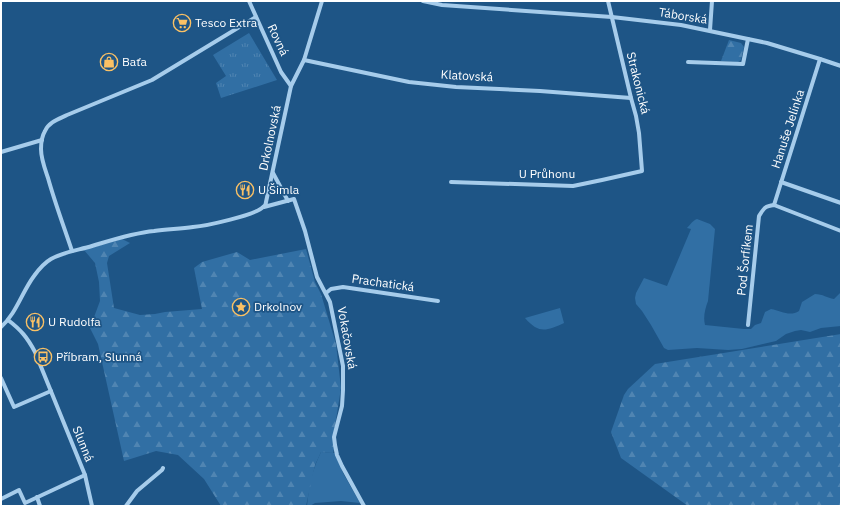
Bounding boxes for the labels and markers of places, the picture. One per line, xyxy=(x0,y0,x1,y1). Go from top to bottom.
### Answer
supermarket icon: Tesco Extra xyxy=(172,13,192,33)
place label: Tesco Extra xyxy=(195,15,258,30)
shop icon: Baťa xyxy=(99,52,119,72)
place label: Baťa xyxy=(122,54,147,69)
restaurant icon: U Šimla xyxy=(235,180,255,200)
place label: U Šimla xyxy=(258,182,300,197)
place icon: Drkolnov xyxy=(231,297,251,317)
place label: Drkolnov xyxy=(254,299,302,314)
restaurant icon: U Rudolfa xyxy=(25,312,45,332)
place label: U Rudolfa xyxy=(48,314,101,329)
bus stop icon: Příbram, Slunná xyxy=(33,347,53,367)
place label: Příbram, Slunná xyxy=(56,349,143,364)

